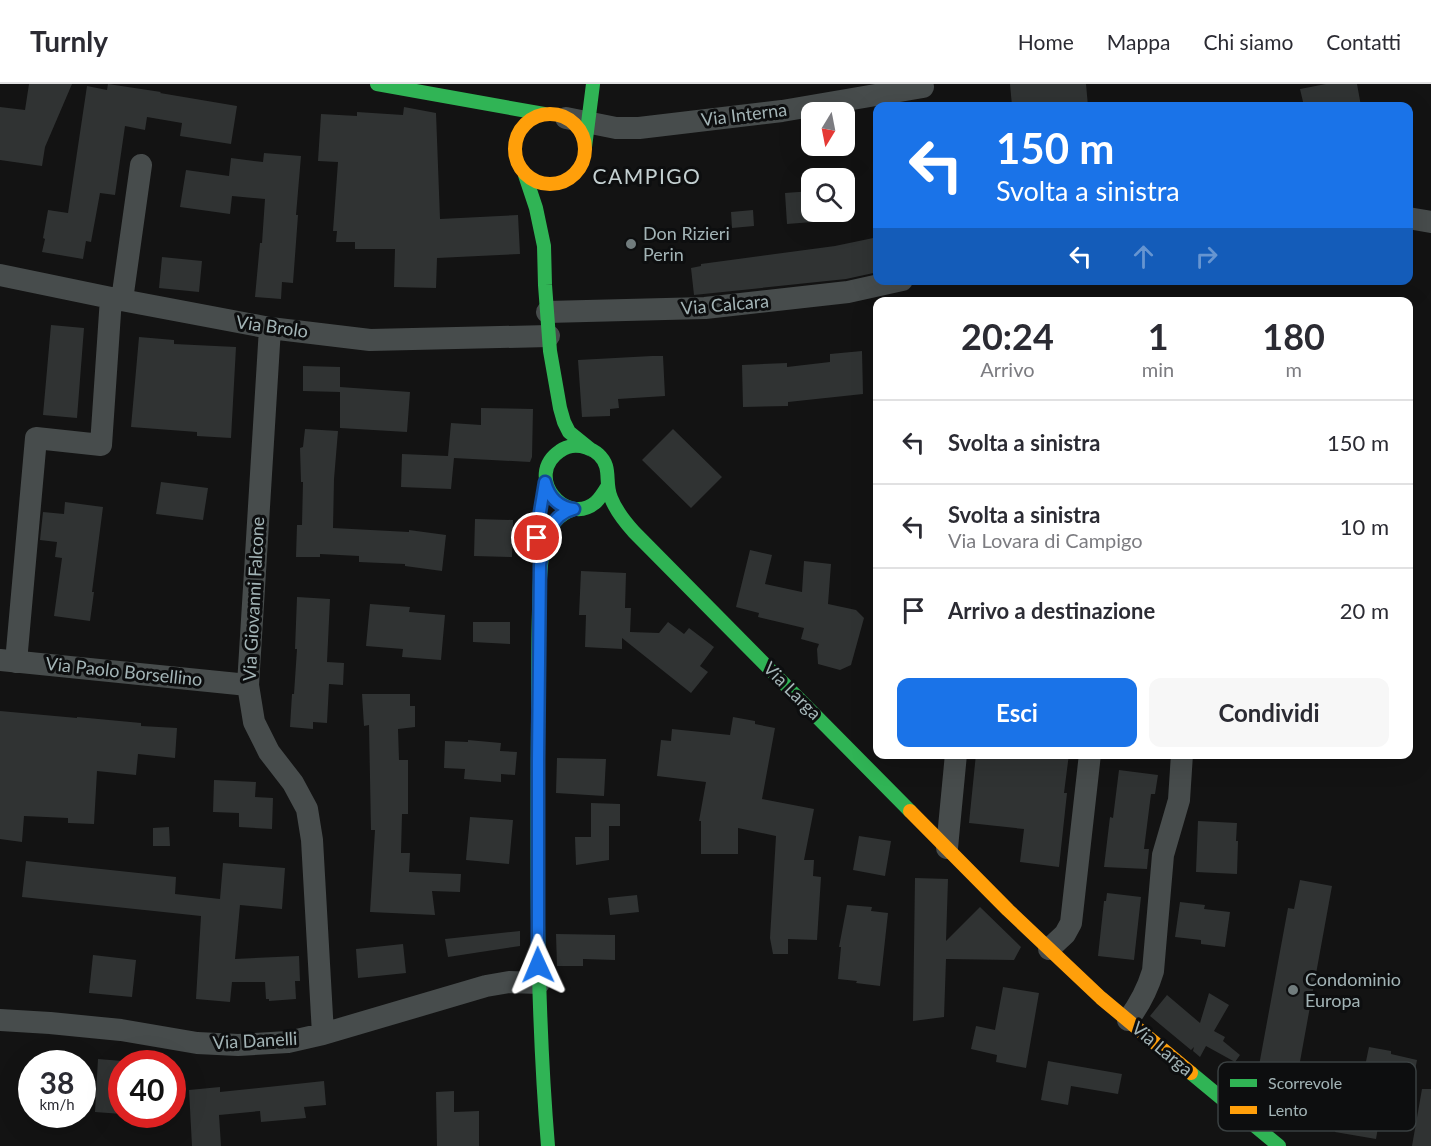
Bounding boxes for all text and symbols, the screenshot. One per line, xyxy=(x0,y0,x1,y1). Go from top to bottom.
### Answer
text: Turnly xyxy=(30,24,108,58)
text: Home xyxy=(1018,29,1074,54)
text: Mappa xyxy=(1107,29,1170,54)
text: Chi siamo xyxy=(1203,29,1293,54)
text: Contatti xyxy=(1326,29,1401,54)
street label: Via Interna xyxy=(700,98,788,130)
north arrow xyxy=(801,102,855,156)
map controls xyxy=(801,102,855,222)
text: 150 m xyxy=(996,123,1114,173)
icon: left xyxy=(897,126,975,204)
district label: CAMPIGO xyxy=(593,163,701,188)
button: search xyxy=(801,168,855,222)
text: Svolta a sinistra xyxy=(996,174,1180,207)
place label: Don Rizieri Perin xyxy=(643,222,730,265)
marker: Don Rizieri Perin xyxy=(624,237,638,251)
icon: left xyxy=(1064,240,1097,273)
icon: ahead xyxy=(1127,240,1160,273)
icon: right xyxy=(1190,240,1223,273)
street label: Via Calcara xyxy=(680,289,770,319)
street label: Via Brolo xyxy=(235,310,309,342)
text: 20:24 xyxy=(961,314,1054,358)
text: 1 xyxy=(1148,314,1169,358)
text: 180 xyxy=(1262,314,1325,358)
text: Arrivo xyxy=(980,357,1035,381)
text: min xyxy=(1142,357,1174,381)
text: m xyxy=(1285,357,1302,381)
icon: left xyxy=(897,426,930,459)
text: Svolta a sinistra xyxy=(948,429,1100,456)
text: 150 m xyxy=(1327,429,1389,456)
text: Svolta a sinistra xyxy=(948,501,1100,528)
icon: left xyxy=(897,510,930,543)
pin xyxy=(511,512,562,563)
text: 10 m xyxy=(1340,513,1389,540)
street label: Via Giovanni Falcone xyxy=(238,516,268,682)
icon: arrive xyxy=(520,521,553,554)
text: Via Lovara di Campigo xyxy=(948,528,1143,552)
icon: arrive xyxy=(897,594,930,627)
text: Arrivo a destinazione xyxy=(948,597,1155,624)
text: 20 m xyxy=(1340,597,1389,624)
street label: Via Paolo Borsellino xyxy=(45,652,204,690)
street label: Via Larga xyxy=(759,657,826,724)
button: Esci xyxy=(897,678,1137,747)
button: Condividi xyxy=(1149,678,1389,747)
position arrow xyxy=(506,933,570,997)
place label: Condominio Europa xyxy=(1305,968,1401,1011)
marker: Condominio Europa xyxy=(1286,983,1300,997)
street label: Via Larga xyxy=(1128,1016,1198,1080)
street label: Via Danelli xyxy=(212,1027,298,1053)
speed limit sign: 40 xyxy=(108,1050,186,1128)
legend xyxy=(1218,1062,1416,1131)
text: 38 xyxy=(40,1064,74,1100)
text: Scorrevole xyxy=(1268,1073,1342,1092)
text: km/h xyxy=(39,1095,75,1113)
text: Lento xyxy=(1268,1100,1308,1119)

